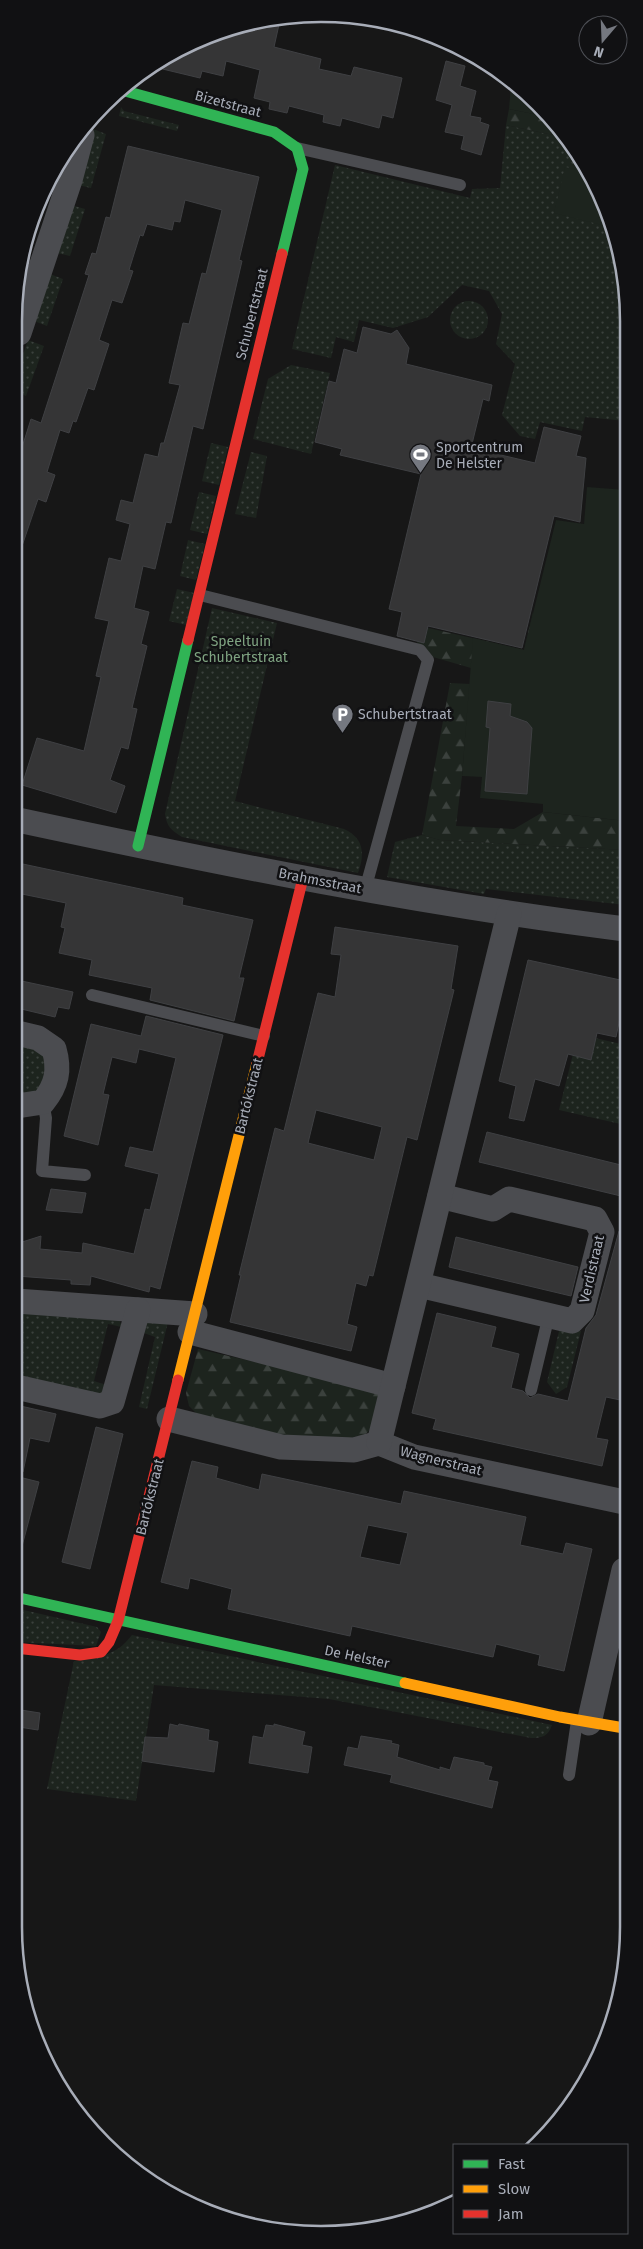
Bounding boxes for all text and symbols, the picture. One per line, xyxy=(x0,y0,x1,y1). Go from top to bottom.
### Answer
north arrow xyxy=(578,15,628,65)
text: N xyxy=(592,42,606,61)
street label: Bizetstraat xyxy=(193,87,264,121)
street label: Schubertstraat xyxy=(232,266,272,362)
place label: Sportcentrum De Helster xyxy=(436,439,523,472)
sports icon: Sportcentrum De Helster xyxy=(408,443,432,474)
park label: Speeltuin Schubertstraat xyxy=(194,633,289,666)
parking icon: Schubertstraat xyxy=(330,702,354,733)
place label: Schubertstraat xyxy=(358,706,453,723)
street label: Brahmsstraat xyxy=(277,865,364,898)
street label: Bartókstraat xyxy=(231,1055,267,1136)
street label: Verdistraat xyxy=(576,1233,608,1305)
street label: Wagnerstraat xyxy=(398,1443,485,1480)
street label: Bartókstraat xyxy=(132,1456,168,1537)
street label: De Helster xyxy=(323,1642,392,1672)
legend xyxy=(453,2144,628,2234)
text: Fast xyxy=(498,2155,525,2173)
text: Slow xyxy=(498,2180,530,2198)
text: Jam xyxy=(498,2205,524,2223)

